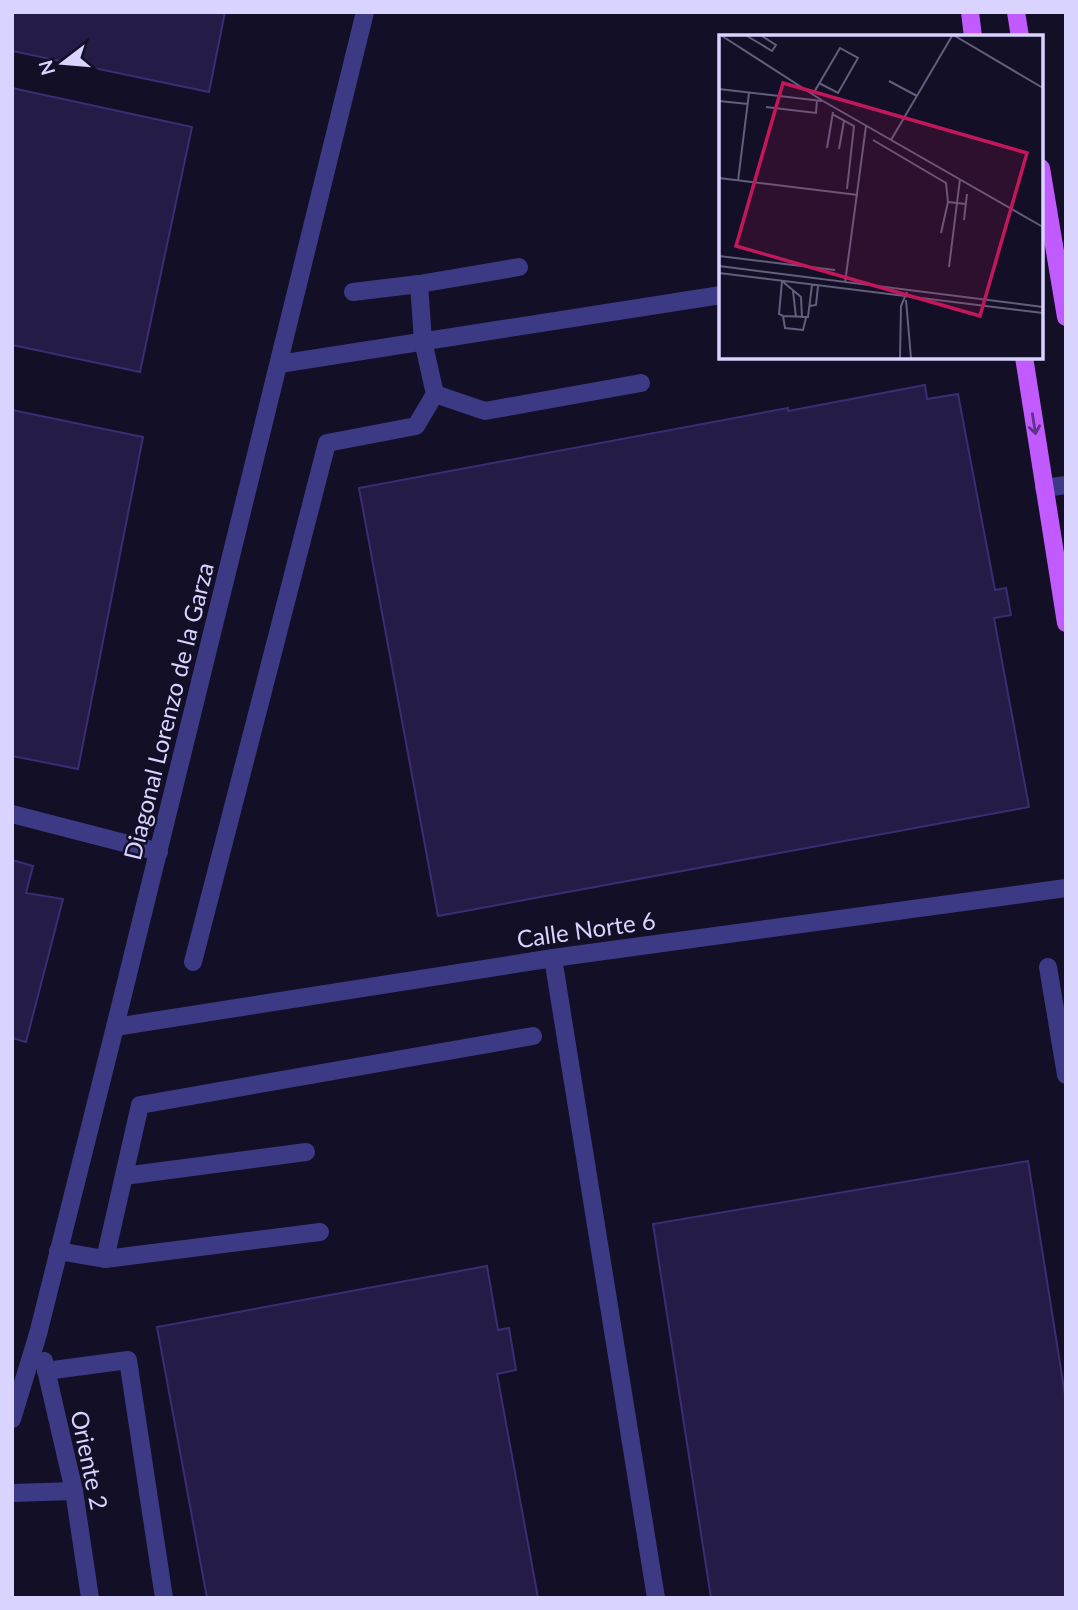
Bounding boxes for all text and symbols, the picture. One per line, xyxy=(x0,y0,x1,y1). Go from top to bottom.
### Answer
north arrow xyxy=(28,28,98,98)
inset map xyxy=(719,35,1043,359)
text: N xyxy=(33,58,59,78)
one-way arrow xyxy=(1028,413,1041,435)
street label: Diagonal Lorenzo de la Garza xyxy=(117,559,219,863)
street label: Calle Norte 6 xyxy=(515,905,657,953)
street label: Oriente 2 xyxy=(65,1408,115,1512)

